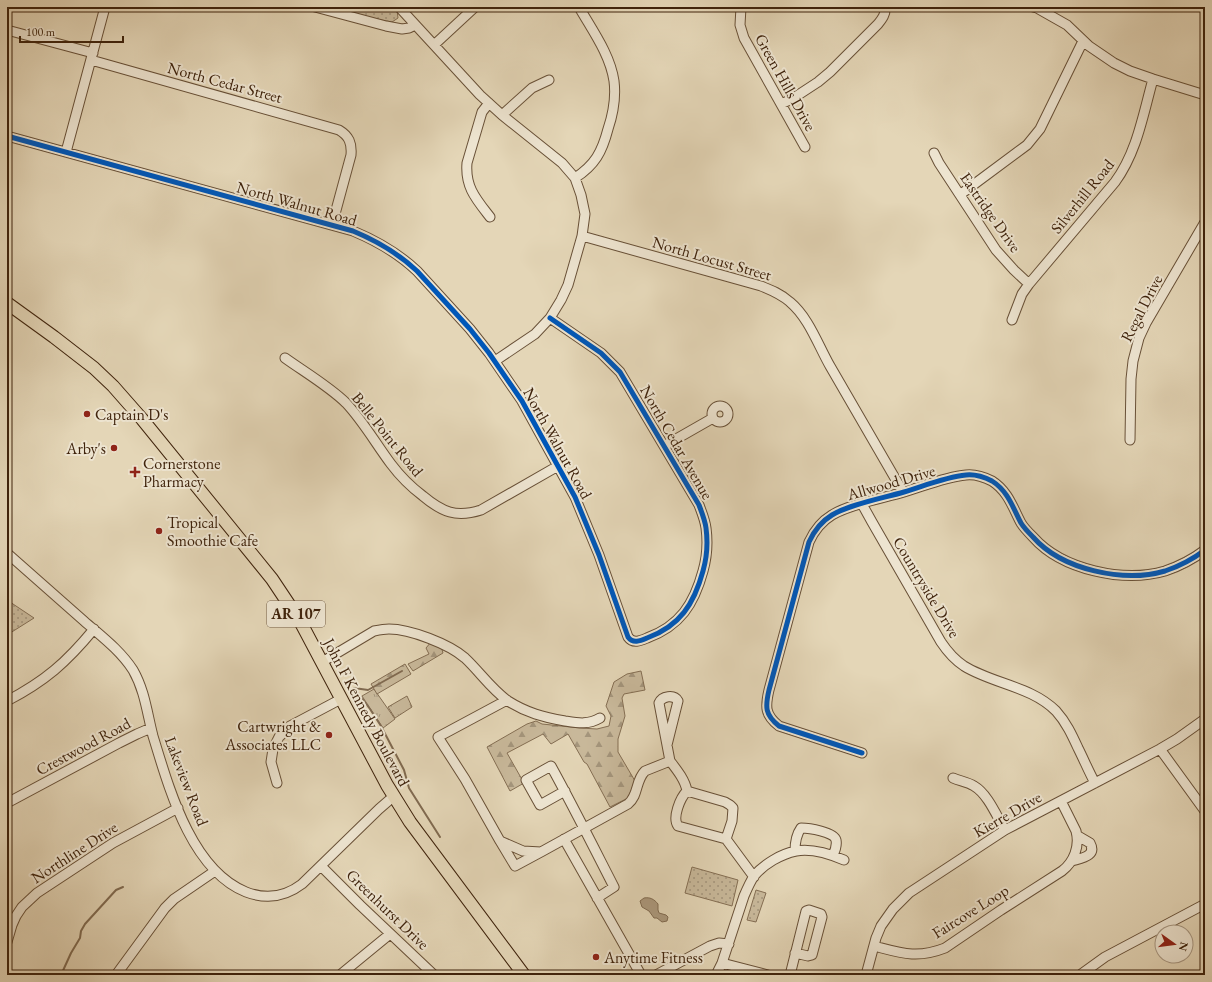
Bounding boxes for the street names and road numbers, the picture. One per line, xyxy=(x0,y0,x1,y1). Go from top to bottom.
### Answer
street label: Green Hills Drive xyxy=(750,30,821,135)
street label: North Cedar Street xyxy=(165,57,285,108)
street label: Silverhill Road xyxy=(1046,154,1119,238)
street label: Eastridge Drive xyxy=(955,168,1026,256)
street label: North Walnut Road xyxy=(234,176,360,231)
street label: North Locust Street xyxy=(650,231,774,286)
street label: Regal Drive xyxy=(1116,271,1167,345)
street label: North Cedar Avenue xyxy=(635,381,718,503)
street label: North Walnut Road xyxy=(518,384,597,503)
street label: Belle Point Road xyxy=(347,388,429,482)
street label: Allwood Drive xyxy=(844,460,938,505)
street label: Countryside Drive xyxy=(888,533,965,642)
road number: AR 107 xyxy=(267,601,325,627)
street label: John F Kennedy Boulevard xyxy=(318,633,415,791)
street label: Crestwood Road xyxy=(32,712,135,780)
street label: Lakeview Road xyxy=(160,733,214,830)
street label: Kierre Drive xyxy=(969,786,1045,842)
street label: Northline Drive xyxy=(27,817,122,888)
street label: Greenhurst Drive xyxy=(342,865,434,954)
street label: Faircove Loop xyxy=(928,880,1013,943)

